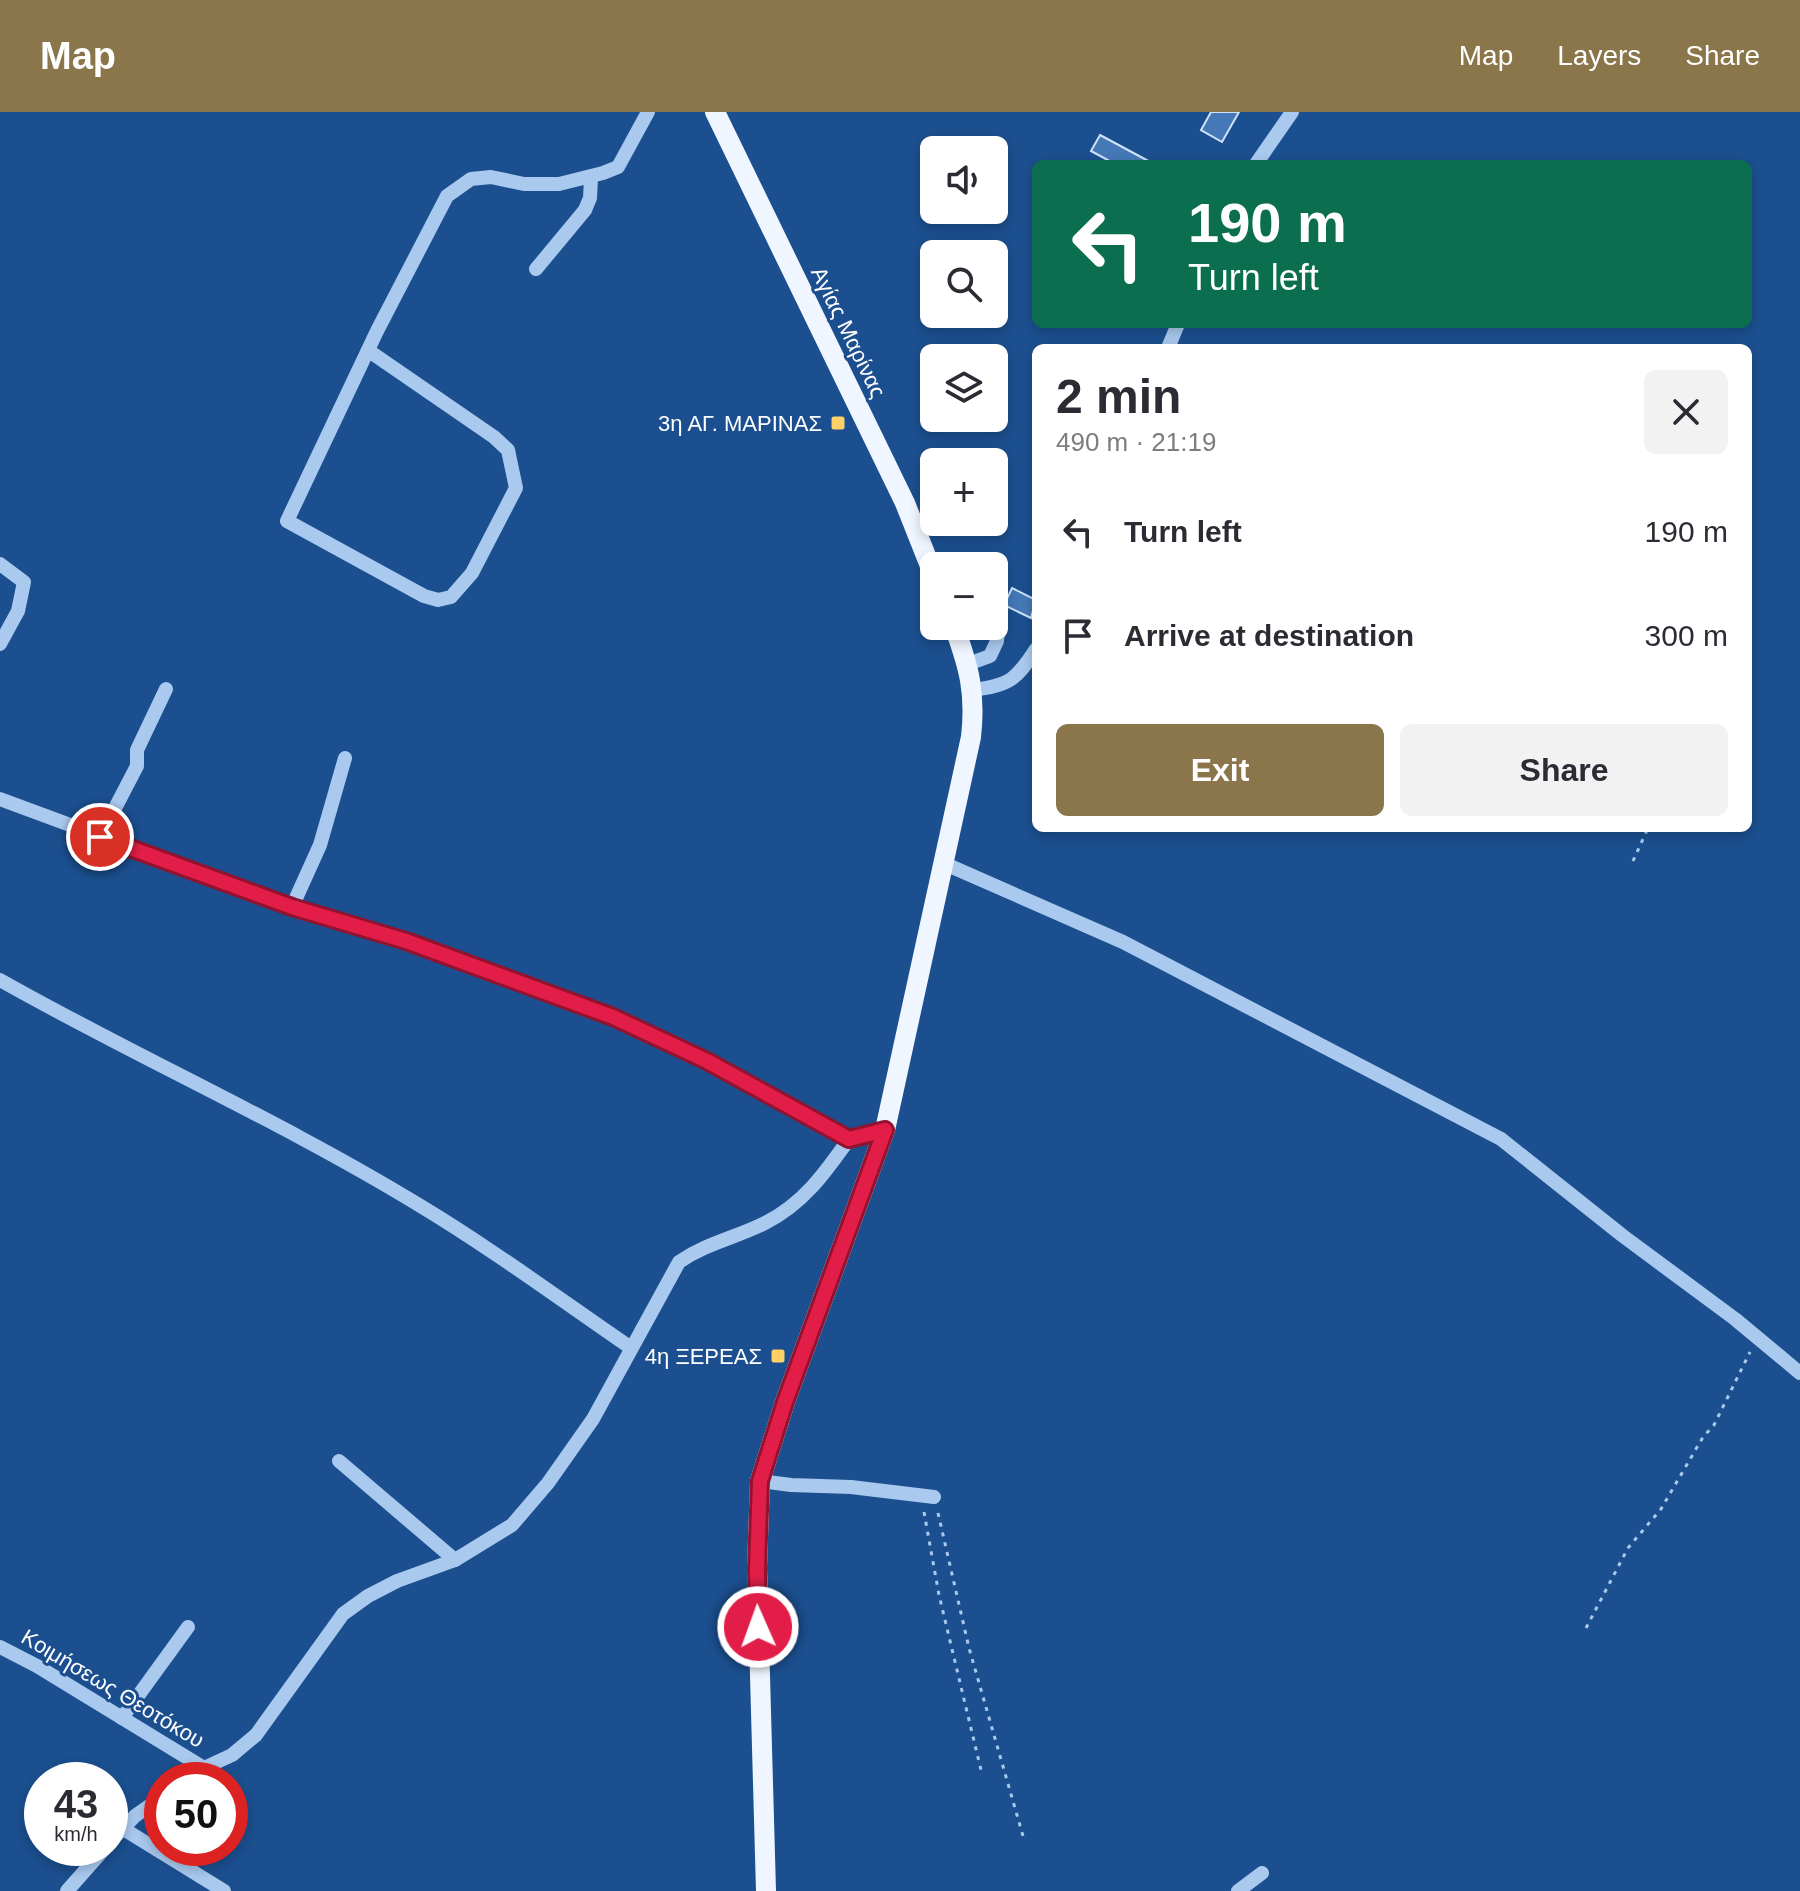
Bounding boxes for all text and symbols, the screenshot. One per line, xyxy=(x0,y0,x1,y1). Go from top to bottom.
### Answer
text: Map xyxy=(40,35,116,77)
text: Map xyxy=(1459,40,1513,71)
text: Layers xyxy=(1557,40,1641,71)
text: Share xyxy=(1685,40,1760,71)
map controls xyxy=(920,136,1008,640)
button: sound xyxy=(920,136,1008,224)
text: 190 m xyxy=(1188,191,1347,254)
icon: left xyxy=(1056,192,1160,296)
button: search xyxy=(920,240,1008,328)
text: Turn left xyxy=(1188,257,1319,298)
street label: Αγίας Μαρίνας xyxy=(806,263,891,402)
button: layers xyxy=(920,344,1008,432)
text: 2 min xyxy=(1056,370,1181,423)
button: close xyxy=(1644,370,1728,454)
place label: 3η ΑΓ. ΜΑΡΙΝΑΣ xyxy=(658,411,822,436)
marker: 3η ΑΓ. ΜΑΡΙΝΑΣ xyxy=(829,414,847,432)
text: 490 m · 21:19 xyxy=(1056,427,1216,457)
button: + xyxy=(920,448,1008,536)
icon: left xyxy=(1056,510,1100,554)
text: Turn left xyxy=(1124,515,1242,548)
text: 190 m xyxy=(1645,515,1728,548)
button: − xyxy=(920,552,1008,640)
icon: arrive xyxy=(1056,614,1100,658)
text: Arrive at destination xyxy=(1124,619,1414,652)
text: 300 m xyxy=(1645,619,1728,652)
button: Exit xyxy=(1056,724,1384,816)
button: Share xyxy=(1400,724,1728,816)
pin xyxy=(66,803,134,871)
icon: arrive xyxy=(78,815,122,859)
place label: 4η ΞΕΡΕΑΣ xyxy=(645,1344,762,1369)
marker: 4η ΞΕΡΕΑΣ xyxy=(769,1347,787,1365)
position arrow xyxy=(716,1585,800,1669)
street label: Κοιμήσεως Θεοτόκου xyxy=(17,1624,209,1753)
speed limit sign: 50 xyxy=(144,1762,248,1866)
text: 43 xyxy=(54,1782,98,1826)
text: km/h xyxy=(54,1823,98,1845)

